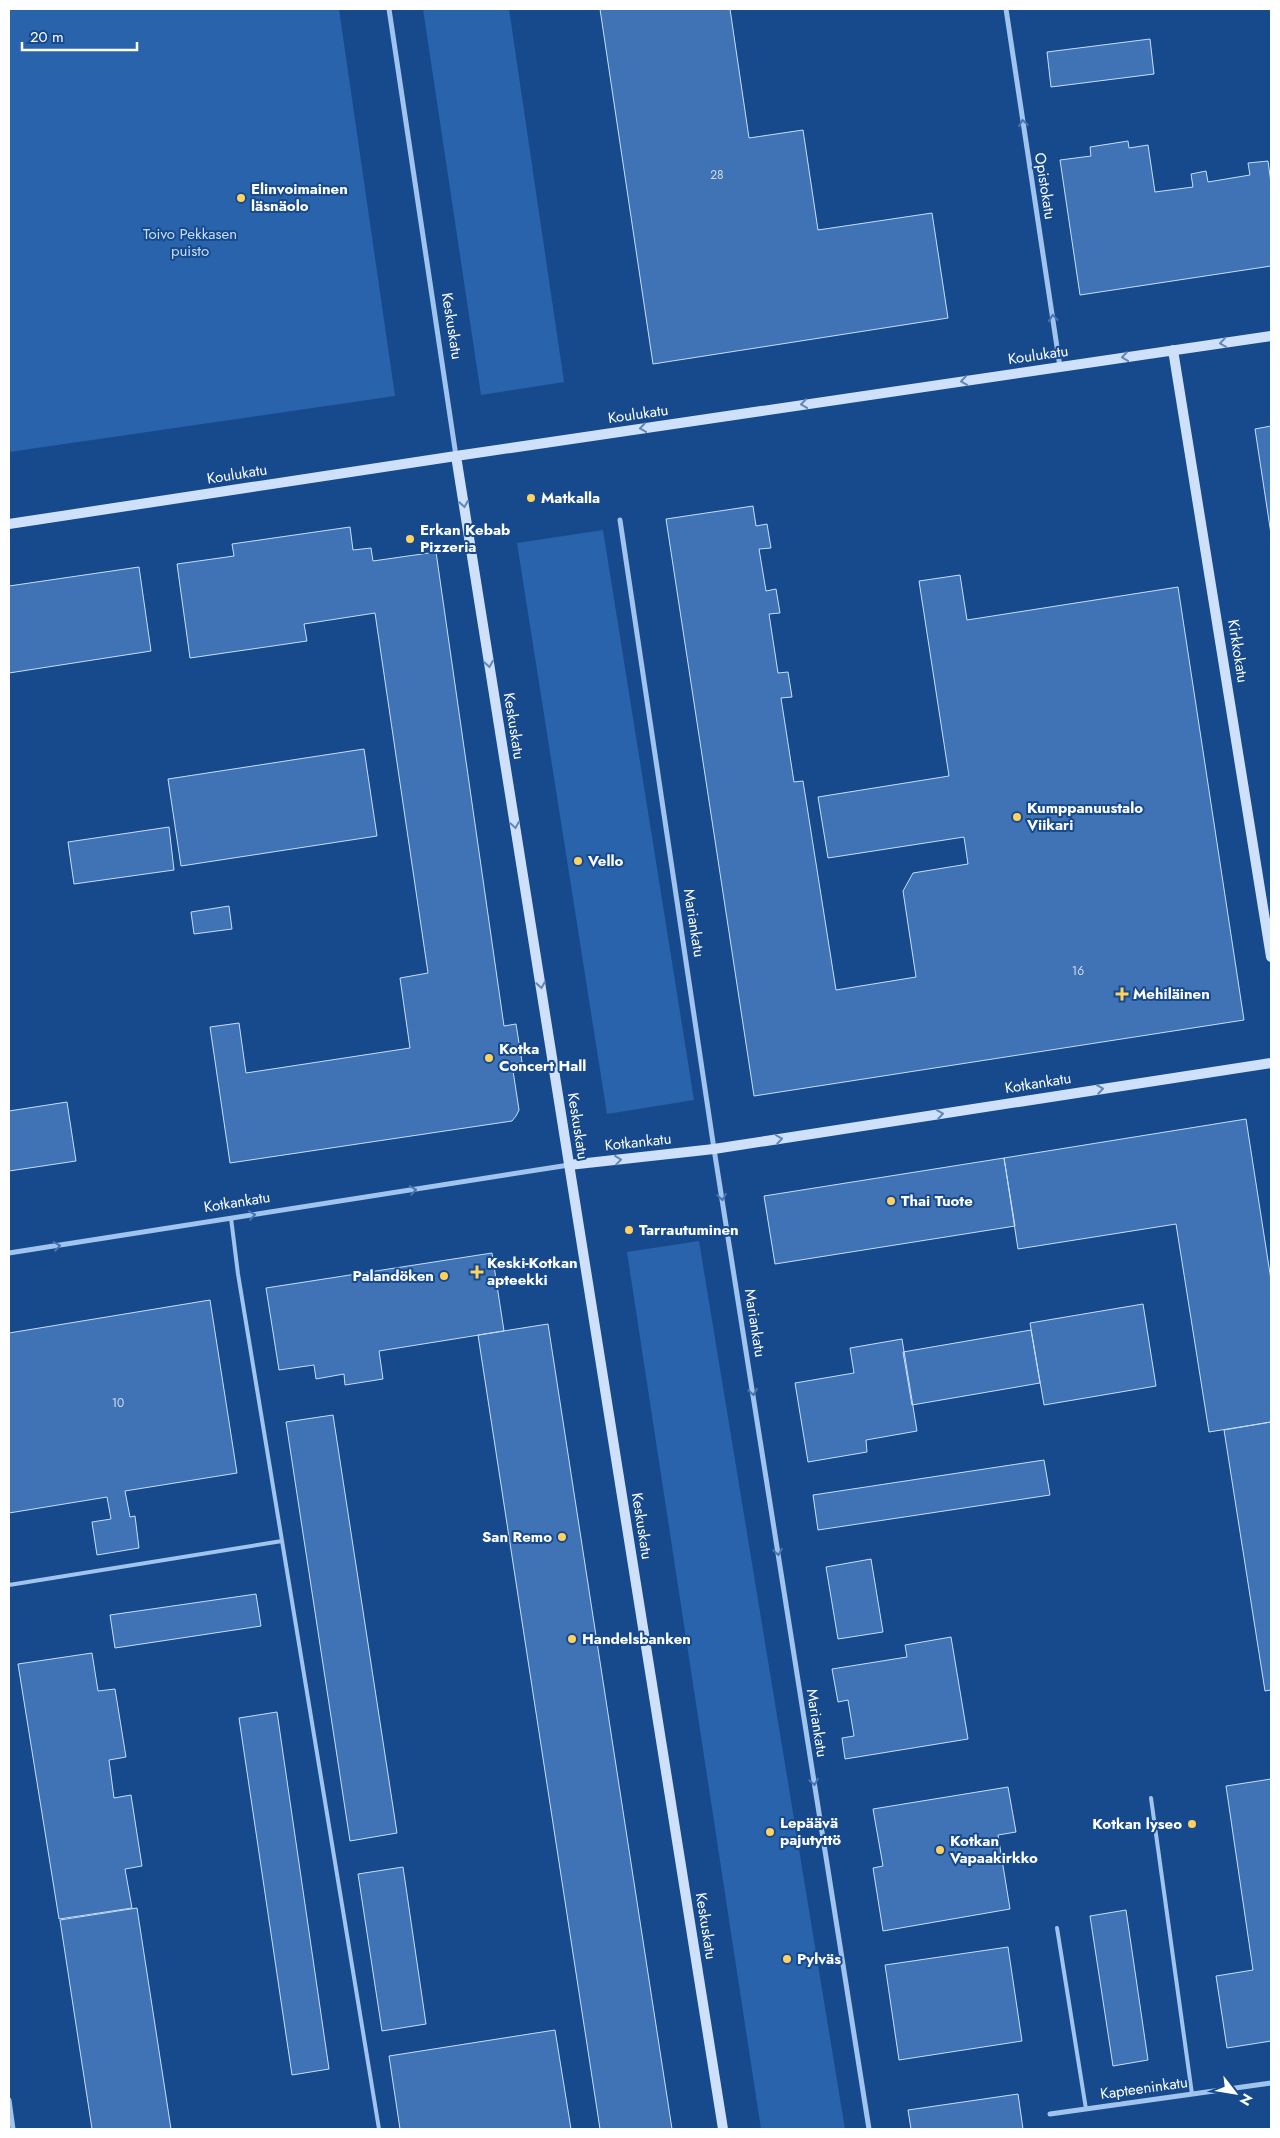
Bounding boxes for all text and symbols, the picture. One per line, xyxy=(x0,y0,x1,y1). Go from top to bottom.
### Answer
scale bar xyxy=(22,20,138,52)
text: 20 m xyxy=(30,26,64,48)
one-way arrow xyxy=(1019,119,1029,127)
street label: Opistokatu xyxy=(1029,151,1061,221)
house number: 28 xyxy=(710,166,724,184)
place label: Elinvoimainen läsnäolo xyxy=(251,178,348,217)
marker: Elinvoimainen läsnäolo xyxy=(235,192,247,204)
park label: Toivo Pekkasen puisto xyxy=(143,223,237,262)
street label: Keskuskatu xyxy=(436,291,468,361)
one-way arrow xyxy=(1048,314,1058,323)
one-way arrow xyxy=(1219,337,1227,348)
street label: Koulukatu xyxy=(1006,340,1070,370)
one-way arrow xyxy=(1121,351,1129,362)
one-way arrow xyxy=(960,375,969,385)
street label: Koulukatu xyxy=(606,399,670,429)
one-way arrow xyxy=(799,399,808,409)
one-way arrow xyxy=(638,422,646,433)
street label: Koulukatu xyxy=(205,458,269,490)
place label: Matkalla xyxy=(541,487,600,509)
marker: Matkalla xyxy=(525,492,537,504)
one-way arrow xyxy=(458,499,468,508)
place label: Erkan Kebab Pizzeria xyxy=(420,519,510,558)
marker: Erkan Kebab Pizzeria xyxy=(404,533,416,545)
street label: Kirkkokatu xyxy=(1222,618,1254,684)
one-way arrow xyxy=(484,660,494,669)
street label: Keskuskatu xyxy=(498,691,530,761)
place label: Kumppanuustalo Viikari xyxy=(1026,797,1143,836)
marker: Kumppanuustalo Viikari xyxy=(1011,811,1023,823)
one-way arrow xyxy=(509,821,520,829)
place label: Vello xyxy=(587,850,624,872)
marker: Vello xyxy=(572,855,584,867)
street label: Mariankatu xyxy=(678,887,710,959)
house number: 16 xyxy=(1072,962,1084,980)
one-way arrow xyxy=(535,981,545,989)
place label: Mehiläinen xyxy=(1133,983,1210,1005)
marker: Mehiläinen xyxy=(1115,987,1129,1001)
place label: Kotka Concert Hall xyxy=(499,1038,586,1077)
marker: Kotka Concert Hall xyxy=(483,1052,495,1064)
street label: Kotkankatu xyxy=(1003,1067,1073,1099)
one-way arrow xyxy=(1097,1084,1105,1095)
street label: Keskuskatu xyxy=(562,1091,594,1161)
one-way arrow xyxy=(936,1109,944,1120)
street label: Kotkankatu xyxy=(604,1128,672,1156)
one-way arrow xyxy=(775,1134,783,1144)
one-way arrow xyxy=(614,1155,622,1166)
street label: Kotkankatu xyxy=(202,1186,272,1218)
one-way arrow xyxy=(408,1186,417,1196)
place label: Thai Tuote xyxy=(901,1190,973,1212)
one-way arrow xyxy=(716,1193,727,1201)
marker: Thai Tuote xyxy=(885,1195,897,1207)
one-way arrow xyxy=(248,1211,256,1221)
place label: Tarrautuminen xyxy=(639,1219,739,1241)
marker: Tarrautuminen xyxy=(623,1224,635,1236)
one-way arrow xyxy=(53,1241,61,1251)
place label: Keski-Kotkan apteekki xyxy=(487,1252,578,1291)
place label: Palandöken xyxy=(353,1265,434,1287)
marker: Keski-Kotkan apteekki xyxy=(471,1266,483,1278)
marker: Palandöken xyxy=(438,1270,450,1282)
street label: Mariankatu xyxy=(739,1287,771,1359)
one-way arrow xyxy=(747,1387,757,1396)
house number: 10 xyxy=(112,1394,124,1412)
street label: Keskuskatu xyxy=(626,1491,658,1561)
place label: San Remo xyxy=(482,1526,552,1548)
marker: San Remo xyxy=(556,1531,568,1543)
one-way arrow xyxy=(772,1549,783,1557)
place label: Handelsbanken xyxy=(582,1628,691,1650)
marker: Handelsbanken xyxy=(566,1633,578,1645)
street label: Mariankatu xyxy=(801,1687,833,1759)
one-way arrow xyxy=(808,1778,819,1786)
place label: Lepäävä pajutyttö xyxy=(780,1812,841,1851)
place label: Kotkan lyseo xyxy=(1092,1813,1182,1835)
marker: Kotkan lyseo xyxy=(1186,1818,1198,1830)
marker: Lepäävä pajutyttö xyxy=(764,1826,776,1838)
place label: Kotkan Vapaakirkko xyxy=(949,1830,1038,1869)
marker: Kotkan Vapaakirkko xyxy=(934,1844,946,1856)
street label: Keskuskatu xyxy=(690,1891,722,1961)
place label: Pylväs xyxy=(797,1948,841,1970)
marker: Pylväs xyxy=(781,1953,793,1965)
north arrow xyxy=(1210,2068,1260,2118)
street label: Kapteeninkatu xyxy=(1099,2071,1189,2105)
text: N xyxy=(1235,2090,1258,2110)

